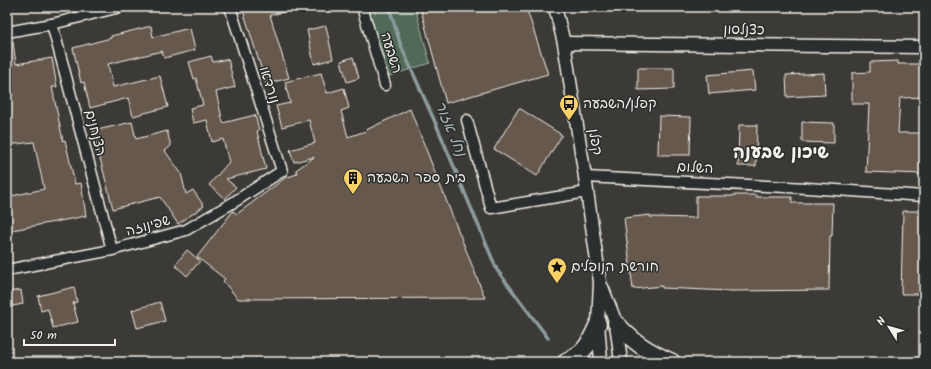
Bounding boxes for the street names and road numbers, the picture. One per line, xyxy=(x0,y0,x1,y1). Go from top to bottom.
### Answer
street label: כצנלסון xyxy=(723,19,765,41)
street label: השבעה xyxy=(374,30,408,76)
street label: נורדאו xyxy=(253,64,285,106)
street label: הצנחנים xyxy=(78,107,112,159)
street label: קפלן xyxy=(582,127,608,157)
street label: השלום xyxy=(676,156,714,180)
street label: שפינוזה xyxy=(123,209,173,243)

